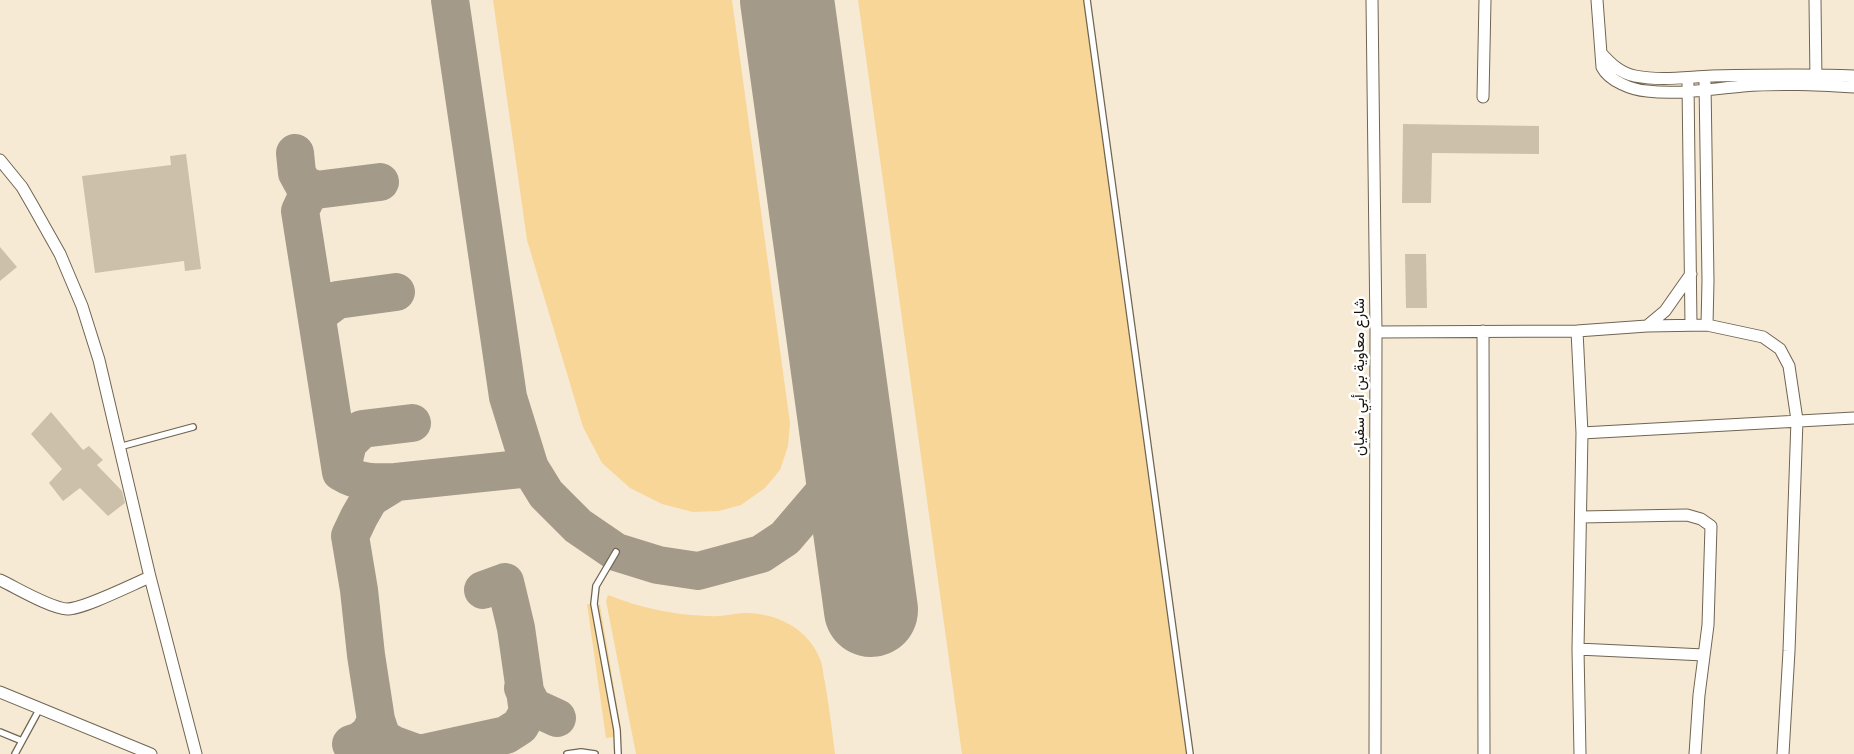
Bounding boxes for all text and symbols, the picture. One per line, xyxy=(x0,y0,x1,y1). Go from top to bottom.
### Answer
street label: شارع معاوية بن أبي سفيان xyxy=(1351,298,1369,456)

